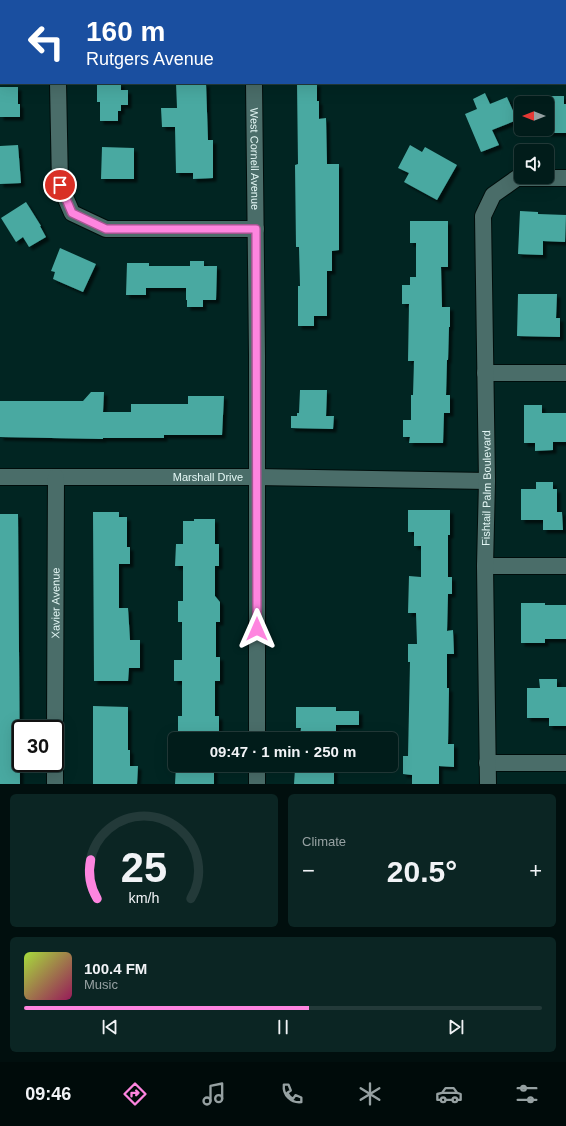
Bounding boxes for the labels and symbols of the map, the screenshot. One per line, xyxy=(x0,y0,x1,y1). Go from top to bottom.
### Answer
north arrow xyxy=(514,96,554,136)
street label: West Cornell Avenue xyxy=(248,108,261,210)
pin xyxy=(43,168,77,202)
street label: Fishtail Palm Boulevard xyxy=(479,430,493,546)
street label: Marshall Drive xyxy=(173,471,243,483)
street label: Xavier Avenue xyxy=(49,568,62,638)
position arrow xyxy=(236,608,278,650)
speed limit sign: 30 xyxy=(12,720,64,772)

